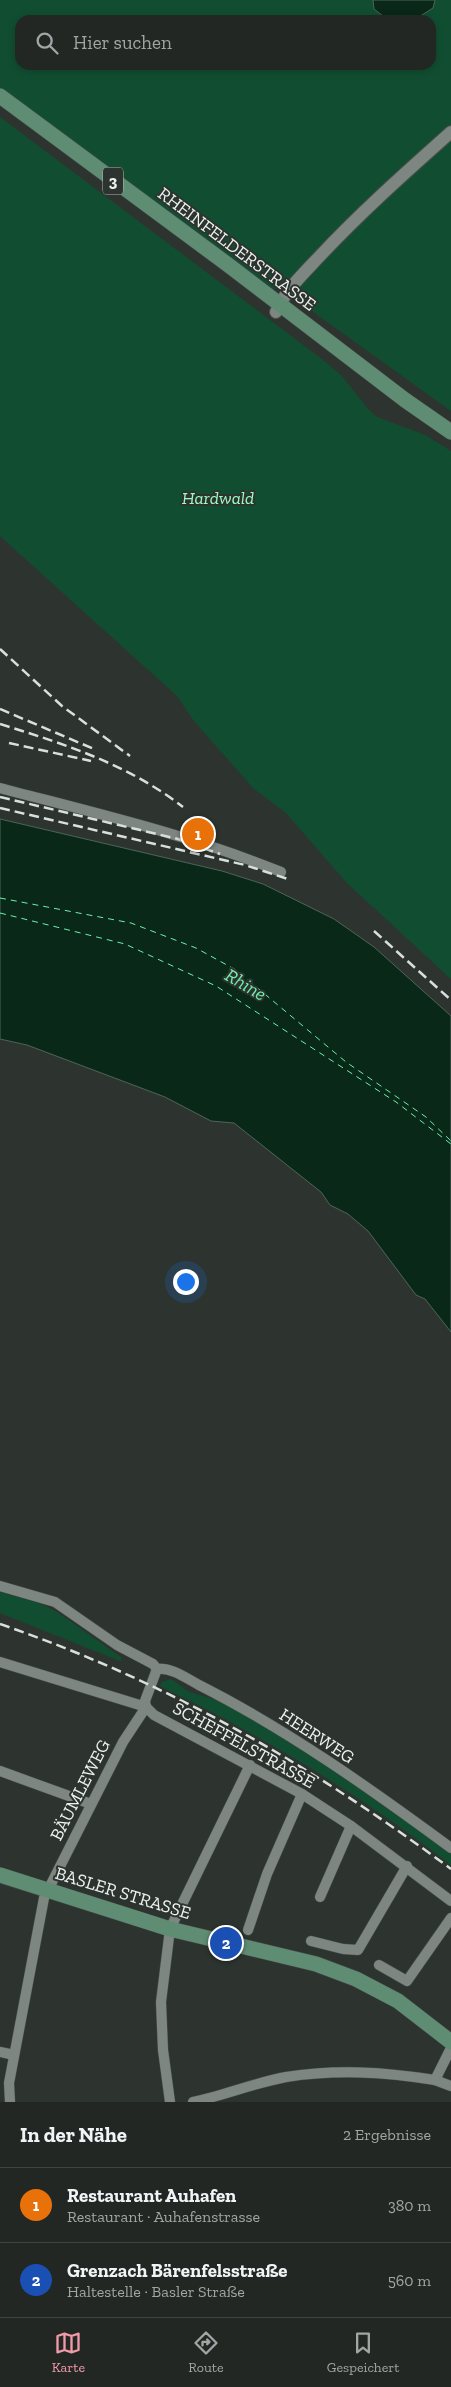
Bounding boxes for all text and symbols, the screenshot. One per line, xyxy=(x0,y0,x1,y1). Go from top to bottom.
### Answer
search box xyxy=(15,15,436,70)
icon: search xyxy=(33,29,61,57)
text: Hier suchen xyxy=(73,31,172,54)
road number: 3 xyxy=(103,168,123,195)
street label: RHEINFELDERSTRASSE xyxy=(154,182,320,316)
park label: Hardwald xyxy=(182,487,254,509)
pin: 1 xyxy=(182,815,214,853)
water label: Rhine xyxy=(221,963,271,1006)
your location xyxy=(173,1269,199,1295)
street label: SCHEFFELSTRASSE xyxy=(169,1697,319,1793)
street label: HEERWEG xyxy=(275,1704,359,1768)
street label: BÄUMLEWEG xyxy=(45,1736,115,1844)
street label: BASLER STRASSE xyxy=(53,1862,193,1924)
pin: 2 xyxy=(210,1924,242,1962)
text: In der Nähe xyxy=(20,2122,127,2147)
text: 2 Ergebnisse xyxy=(343,2125,431,2144)
text: Restaurant Auhafen xyxy=(67,2184,236,2207)
text: 1 xyxy=(33,2196,39,2215)
text: 380 m xyxy=(388,2196,431,2215)
text: Restaurant · Auhafenstrasse xyxy=(67,2207,260,2226)
text: Grenzach Bärenfelsstraße xyxy=(67,2259,287,2282)
text: 2 xyxy=(32,2271,40,2290)
text: 560 m xyxy=(388,2271,431,2290)
text: Haltestelle · Basler Straße xyxy=(67,2282,245,2301)
tab: Karte xyxy=(52,2329,85,2376)
tab: Route xyxy=(188,2329,224,2376)
tab: Gespeichert xyxy=(327,2329,399,2376)

